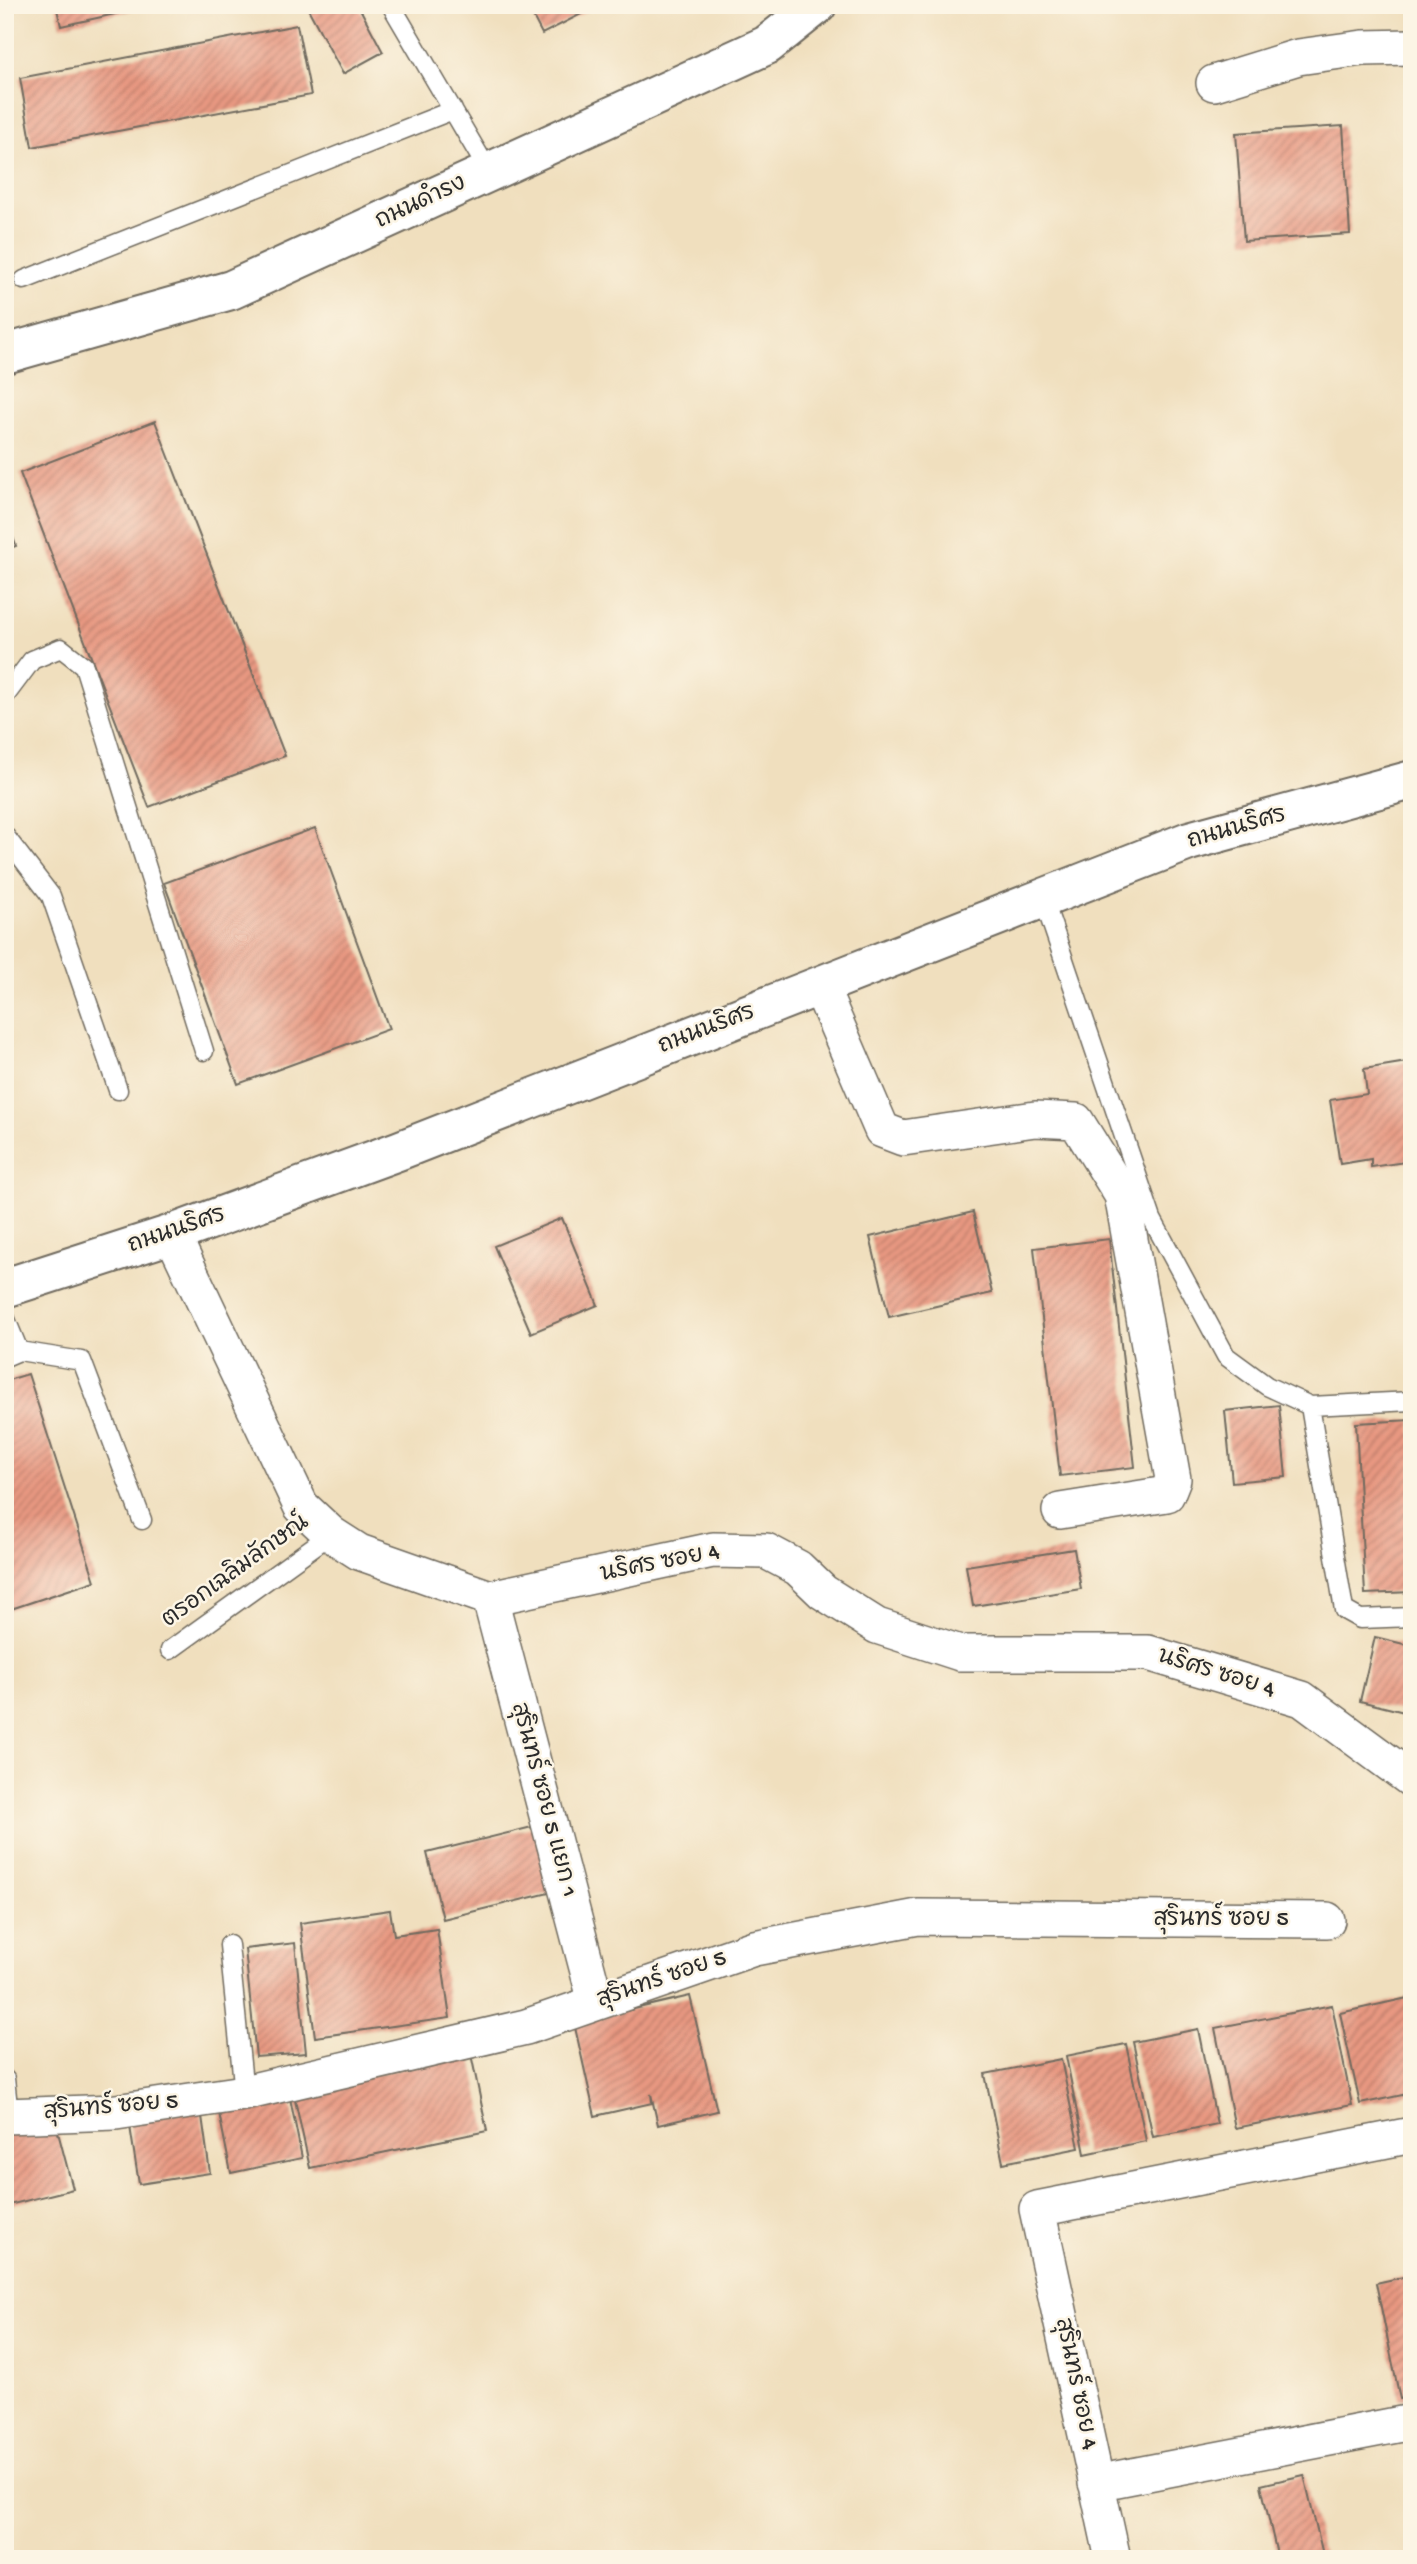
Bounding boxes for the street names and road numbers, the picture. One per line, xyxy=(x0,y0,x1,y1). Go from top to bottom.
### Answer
street label: ถนนดำรง xyxy=(369,165,470,236)
street label: ถนนนริศร xyxy=(1183,798,1289,856)
street label: ถนนนริศร xyxy=(653,995,759,1061)
street label: ถนนนริศร xyxy=(123,1198,229,1260)
street label: ตรอกเฉลิมลักษณ์ xyxy=(154,1505,315,1634)
street label: นริศร ซอย 4 xyxy=(597,1535,722,1589)
street label: นริศร ซอย 4 xyxy=(1154,1640,1279,1705)
street label: สุรินทร์ ซอย 5 แยก 1 xyxy=(503,1698,588,1900)
street label: สุรินทร์ ซอย 5 xyxy=(1154,1901,1289,1935)
street label: สุรินทร์ ซอย 5 xyxy=(592,1940,731,2016)
street label: สุรินทร์ ซอย 5 xyxy=(42,2083,180,2128)
street label: สุรินทร์ ซอย 4 xyxy=(1047,2315,1108,2453)

